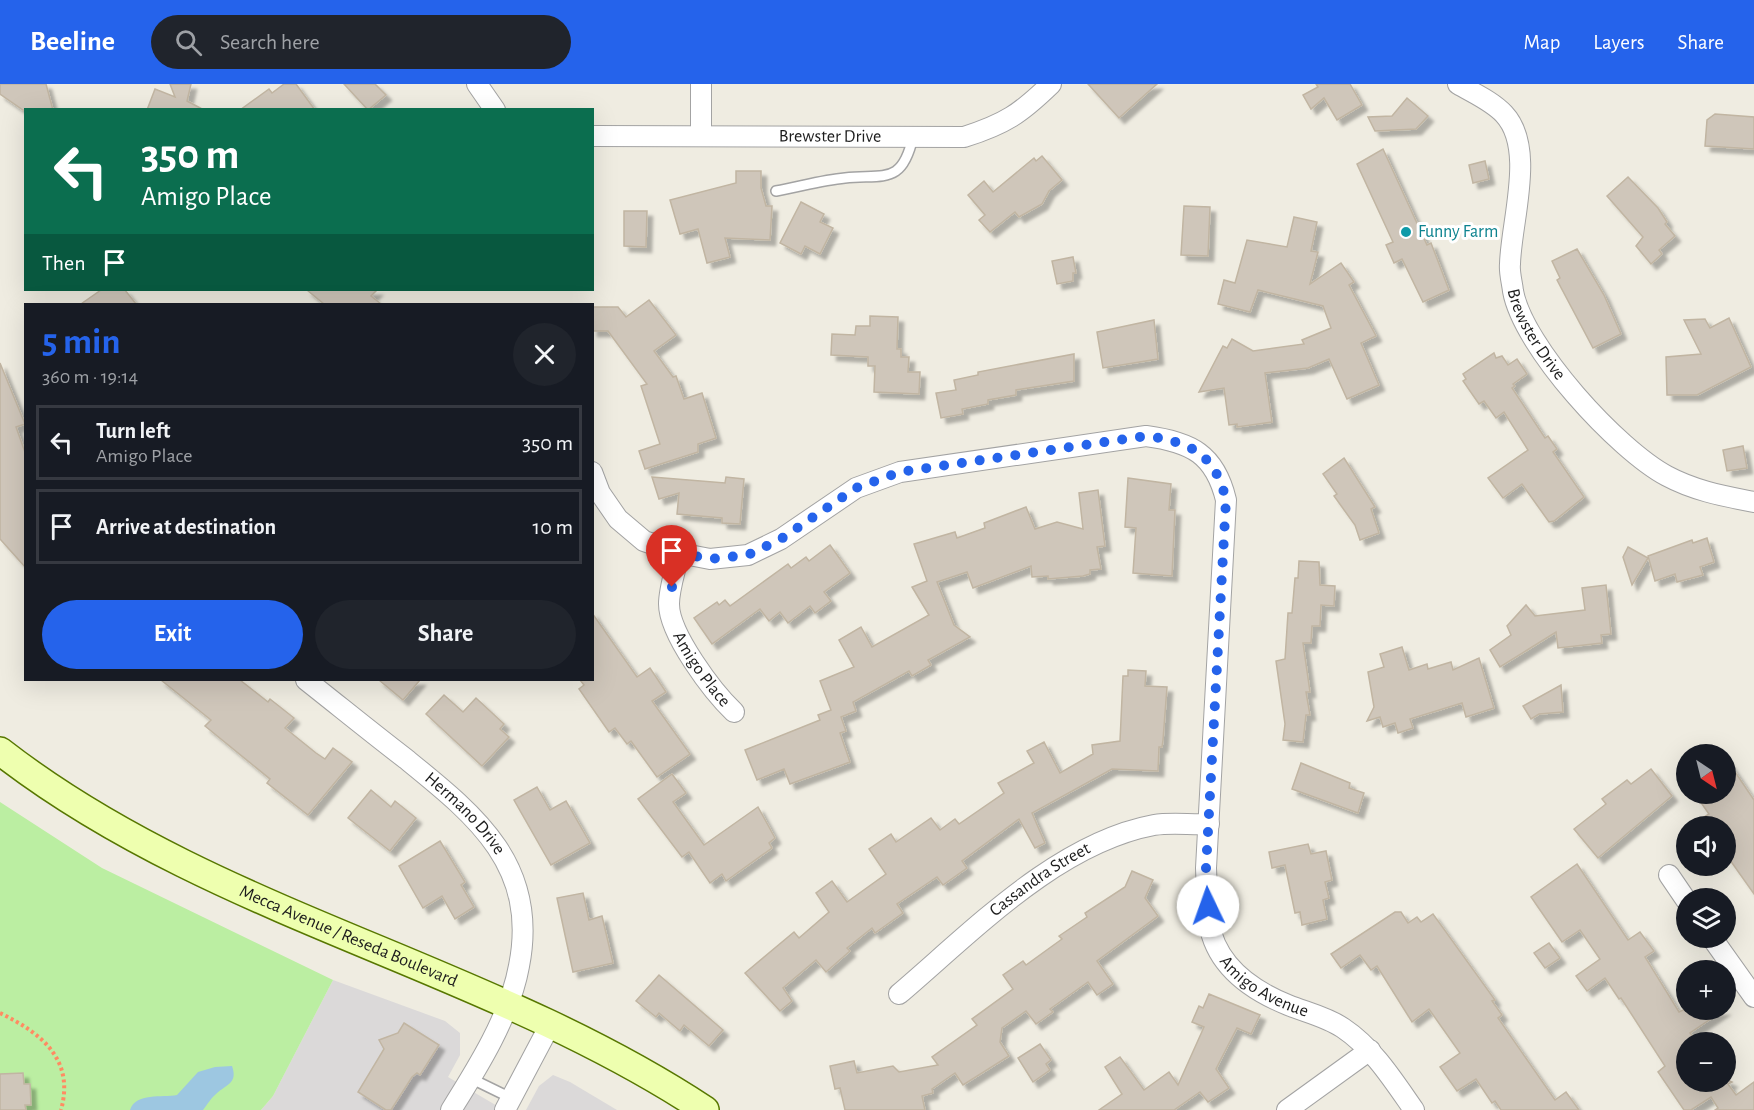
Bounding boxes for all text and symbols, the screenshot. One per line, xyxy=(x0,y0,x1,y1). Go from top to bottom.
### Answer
search box xyxy=(151,15,571,69)
icon: search xyxy=(172,26,205,59)
text: Beeline xyxy=(30,28,115,56)
text: Search here xyxy=(220,31,320,53)
text: Map xyxy=(1524,32,1560,53)
text: Layers xyxy=(1593,32,1644,53)
text: Share xyxy=(1677,32,1724,53)
street label: Brewster Drive xyxy=(779,128,881,146)
icon: left xyxy=(42,132,120,210)
text: 350 m xyxy=(141,134,239,176)
text: Amigo Place xyxy=(141,183,271,210)
place label: Funny Farm xyxy=(1418,223,1498,241)
marker: Funny Farm xyxy=(1399,225,1413,239)
icon: arrive xyxy=(98,246,131,279)
text: Then xyxy=(42,252,86,274)
street label: Brewster Drive xyxy=(1504,287,1569,384)
button: close xyxy=(513,323,576,386)
text: 5 min xyxy=(42,324,120,360)
text: 360 m · 19:14 xyxy=(42,367,138,387)
text: Turn left xyxy=(96,420,170,442)
icon: left xyxy=(45,426,78,459)
text: 350 m xyxy=(522,432,573,454)
text: Amigo Place xyxy=(96,446,193,466)
icon: arrive xyxy=(45,510,78,543)
text: Arrive at destination xyxy=(96,516,276,538)
text: 10 m xyxy=(533,516,573,538)
pin xyxy=(646,525,697,587)
icon: arrive xyxy=(655,534,688,567)
button: Exit xyxy=(42,600,303,669)
button: Share xyxy=(315,600,576,669)
street label: Amigo Place xyxy=(669,629,733,711)
north arrow xyxy=(1676,744,1736,804)
map controls xyxy=(1676,744,1736,1092)
street label: Hermano Drive xyxy=(421,769,508,858)
button: sound xyxy=(1676,816,1736,876)
street label: Cassandra Street xyxy=(986,839,1093,920)
position arrow xyxy=(1176,874,1240,938)
street label: Mecca Avenue / Reseda Boulevard xyxy=(237,882,460,991)
button: layers xyxy=(1676,888,1736,948)
street label: Amigo Avenue xyxy=(1216,953,1311,1021)
button: + xyxy=(1676,960,1736,1020)
button: − xyxy=(1676,1032,1736,1092)

